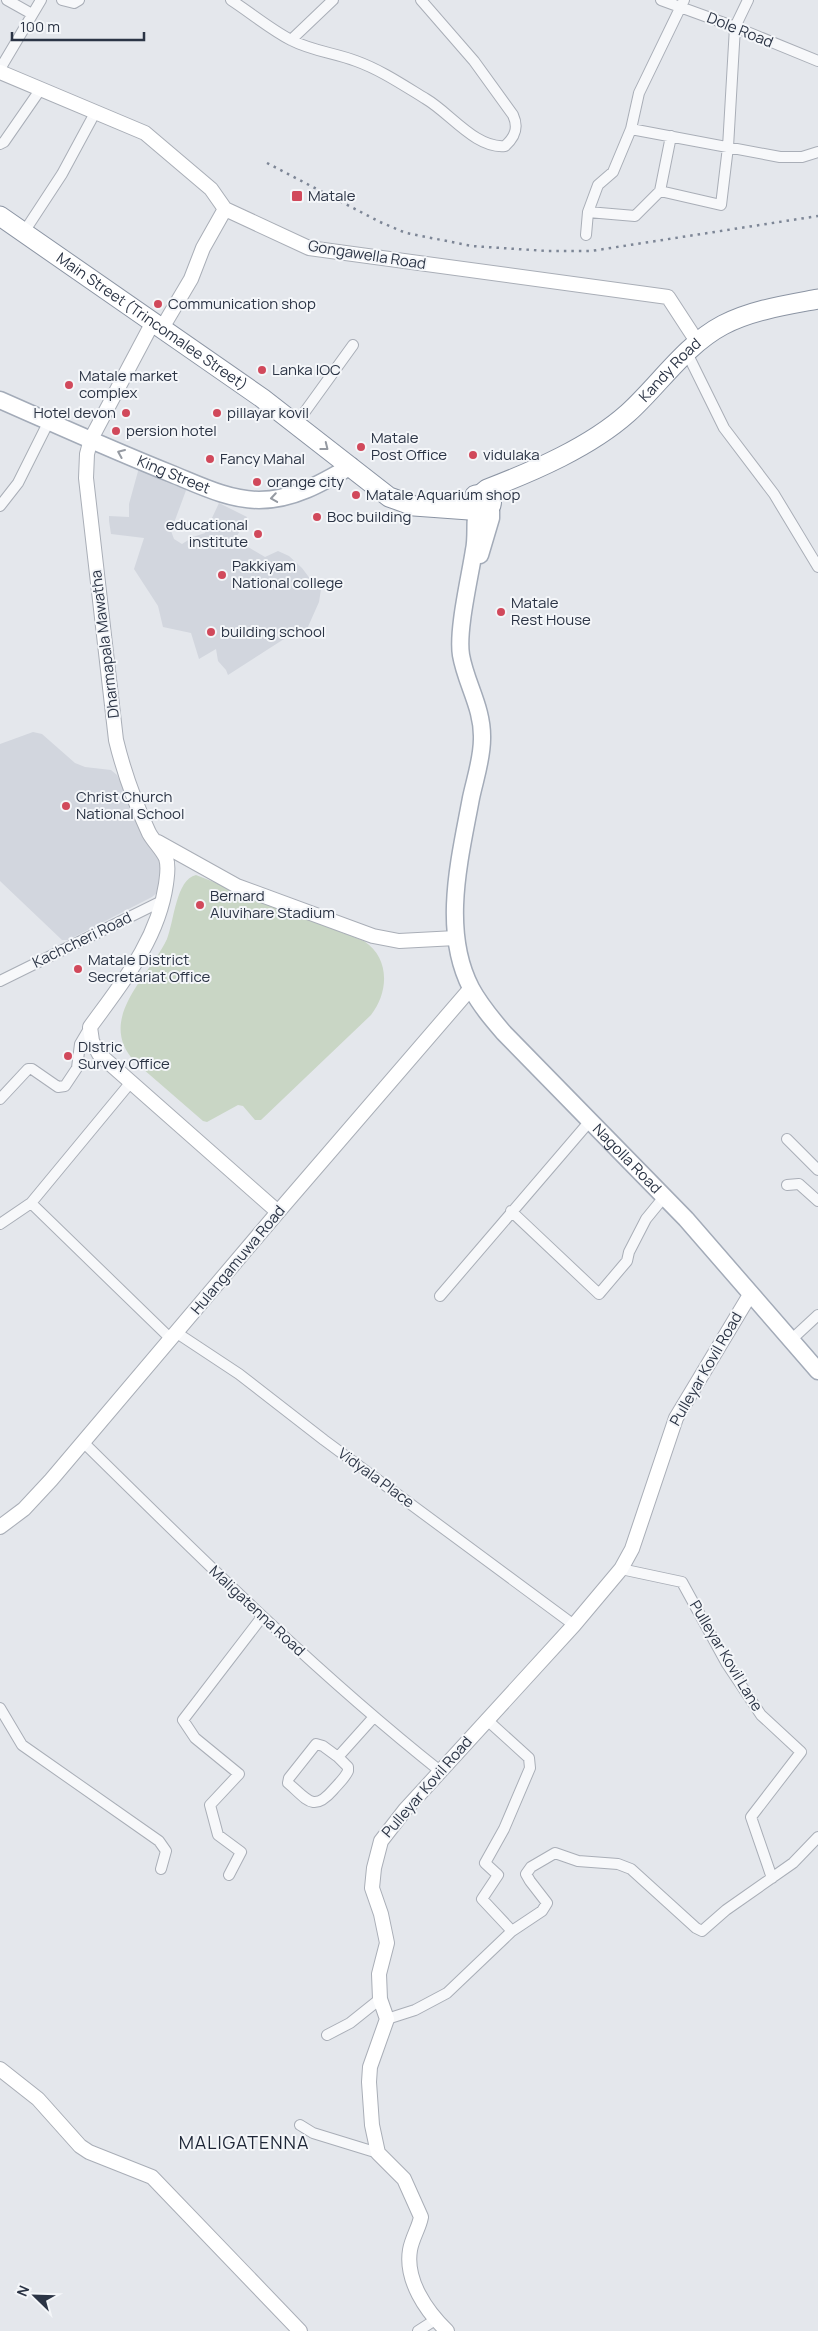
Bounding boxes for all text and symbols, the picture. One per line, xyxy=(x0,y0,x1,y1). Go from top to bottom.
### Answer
street label: Dole Road xyxy=(704,7,776,52)
scale bar xyxy=(12,10,145,42)
text: 100 m xyxy=(20,16,60,37)
place label: Matale xyxy=(308,185,356,206)
marker: Matale xyxy=(290,189,304,203)
street label: Gongawella Road xyxy=(307,235,428,274)
street label: Main Street (Trincomalee Street) xyxy=(52,247,252,395)
place label: Communication shop xyxy=(168,293,316,314)
marker: Communication shop xyxy=(152,298,164,310)
street label: Kandy Road xyxy=(634,333,705,406)
place label: Lanka IOC xyxy=(272,359,341,380)
marker: Lanka IOC xyxy=(256,364,268,376)
place label: Matale market complex xyxy=(79,365,178,403)
marker: Matale market complex xyxy=(63,379,75,391)
place label: Hotel devon xyxy=(33,402,116,423)
place label: pillayar kovil xyxy=(227,402,309,423)
marker: Hotel devon xyxy=(120,407,132,419)
marker: pillayar kovil xyxy=(211,407,223,419)
place label: persion hotel xyxy=(126,420,217,441)
marker: persion hotel xyxy=(110,425,122,437)
place label: Matale Post Office xyxy=(371,427,447,465)
one-way arrow xyxy=(319,441,328,449)
marker: Matale Post Office xyxy=(355,441,367,453)
place label: vidulaka xyxy=(483,444,540,465)
one-way arrow xyxy=(117,448,126,459)
place label: Fancy Mahal xyxy=(220,448,305,469)
marker: vidulaka xyxy=(467,449,479,461)
street label: King Street xyxy=(134,450,213,499)
marker: Fancy Mahal xyxy=(204,453,216,465)
place label: orange city xyxy=(267,471,344,492)
marker: orange city xyxy=(251,476,263,488)
place label: Matale Aquarium shop xyxy=(366,484,520,505)
marker: Matale Aquarium shop xyxy=(350,489,362,501)
one-way arrow xyxy=(270,493,279,503)
place label: Boc building xyxy=(327,506,411,527)
marker: Boc building xyxy=(311,511,323,523)
place label: educational institute xyxy=(166,514,248,552)
marker: educational institute xyxy=(252,528,264,540)
place label: Pakkiyam National college xyxy=(232,555,343,593)
street label: Dharmapala Mawatha xyxy=(85,569,124,719)
marker: Pakkiyam National college xyxy=(216,569,228,581)
place label: Matale Rest House xyxy=(511,592,591,630)
marker: Matale Rest House xyxy=(495,606,507,618)
place label: building school xyxy=(221,621,325,642)
marker: building school xyxy=(205,626,217,638)
place label: Christ Church National School xyxy=(76,786,184,824)
marker: Christ Church National School xyxy=(60,800,72,812)
place label: Bernard Aluvihare Stadium xyxy=(210,885,335,923)
marker: Bernard Aluvihare Stadium xyxy=(194,899,206,911)
street label: Kachcheri Road xyxy=(29,906,135,973)
place label: Matale District Secretariat Office xyxy=(88,949,211,987)
marker: Matale District Secretariat Office xyxy=(72,963,84,975)
place label: DIstric Survey Office xyxy=(78,1036,170,1074)
marker: DIstric Survey Office xyxy=(62,1050,74,1062)
street label: Nagolla Road xyxy=(588,1119,666,1198)
street label: Hulangamuwa Road xyxy=(186,1201,290,1319)
street label: Pulleyar Kovil Road xyxy=(664,1308,747,1429)
street label: Vidyala Place xyxy=(334,1443,419,1513)
street label: Maligatenna Road xyxy=(205,1561,310,1661)
street label: Pulleyar Kovil Lane xyxy=(685,1596,768,1715)
street label: Pulleyar Kovil Road xyxy=(377,1731,477,1842)
district label: MALIGATENNA xyxy=(179,2130,309,2154)
north arrow xyxy=(10,2271,60,2321)
text: N xyxy=(12,2282,33,2299)

